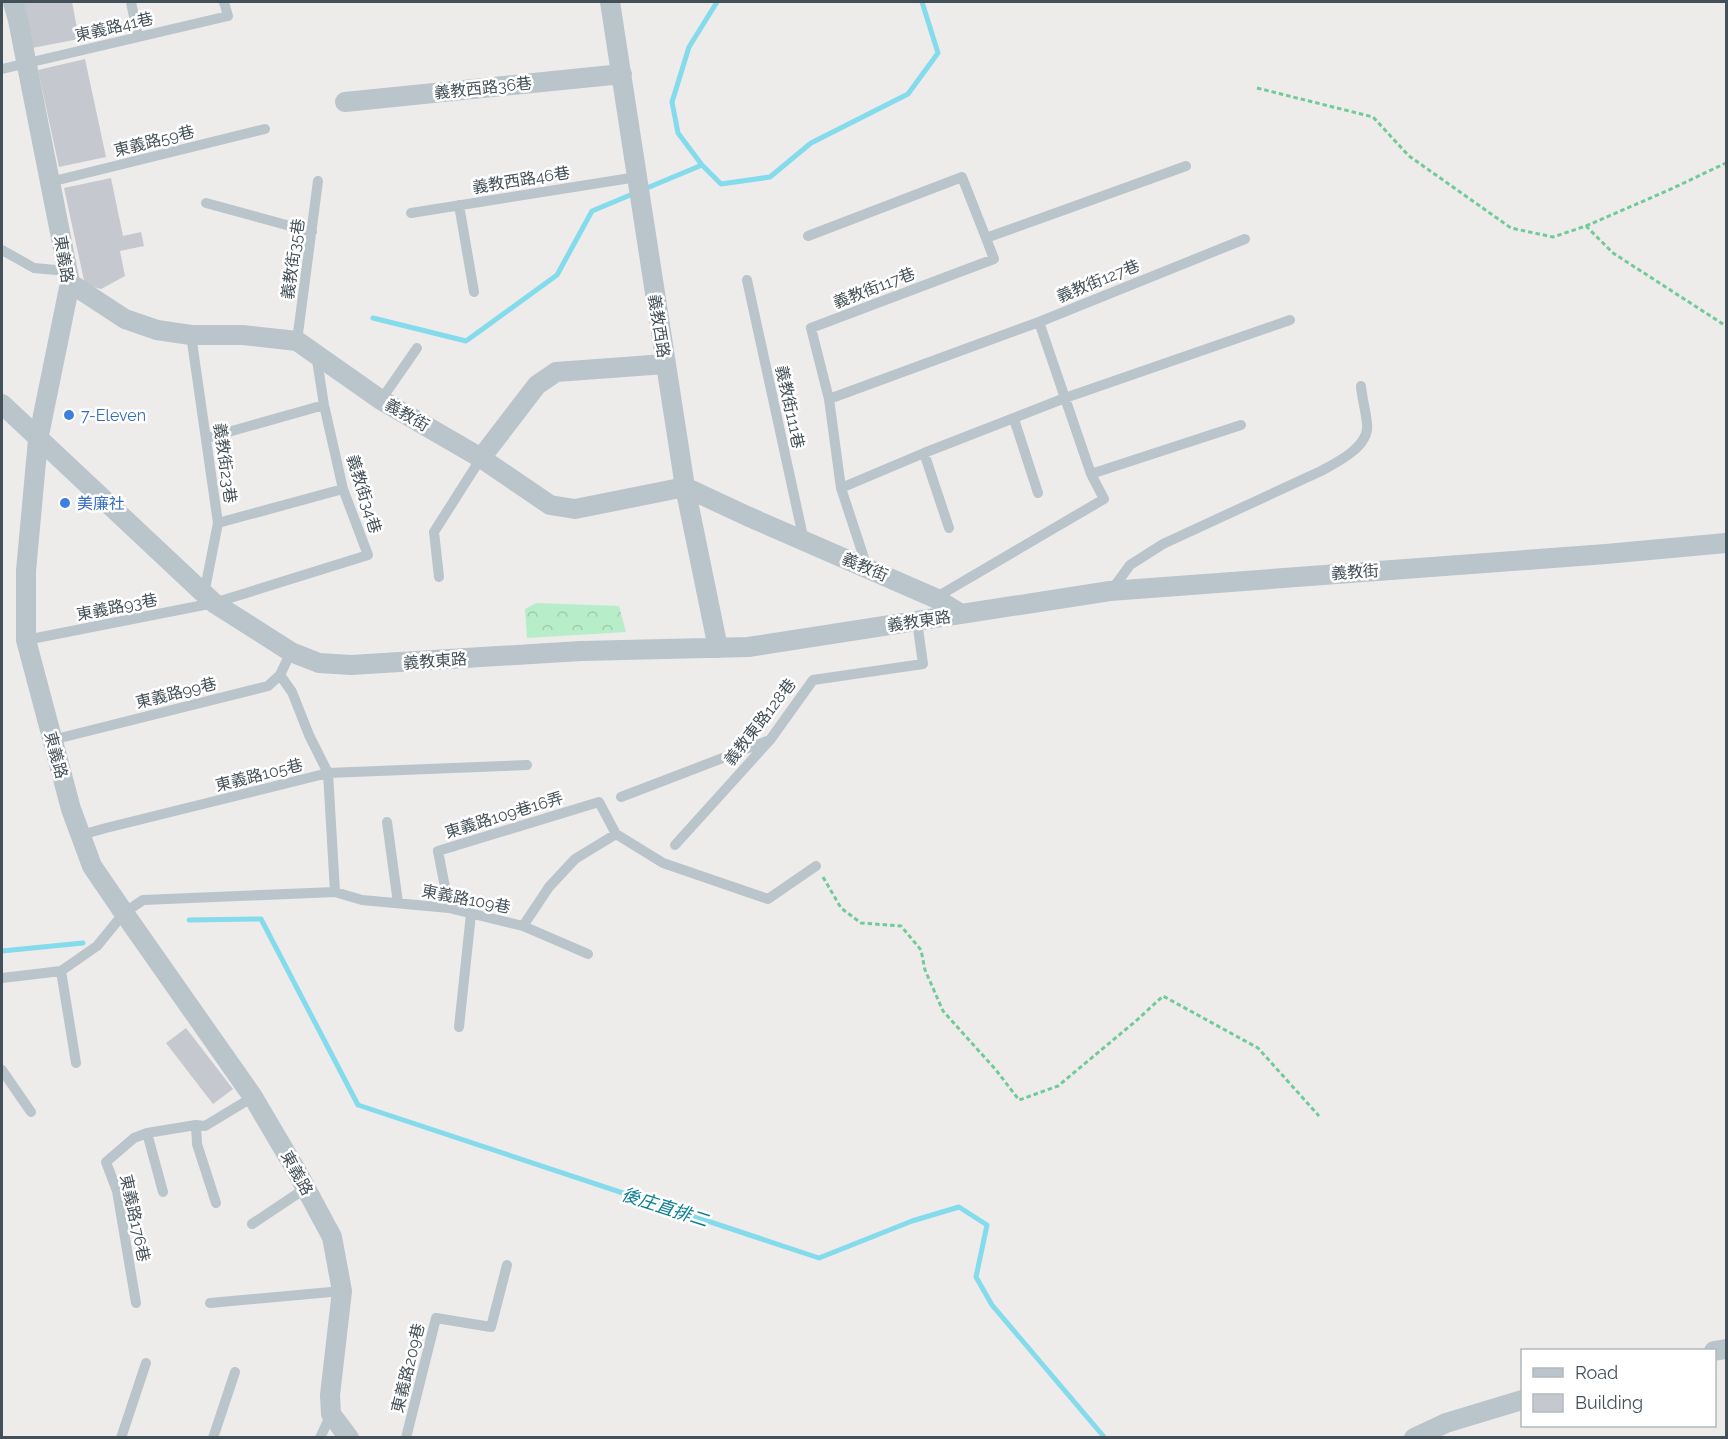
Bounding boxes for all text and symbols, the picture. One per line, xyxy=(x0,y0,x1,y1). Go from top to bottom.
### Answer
street label: 東義路41巷 xyxy=(73,9,155,45)
street label: 義教西路36巷 xyxy=(433,73,533,103)
street label: 東義路59巷 xyxy=(112,122,196,160)
street label: 義教西路46巷 xyxy=(471,163,571,197)
street label: 義教街35巷 xyxy=(278,217,308,301)
street label: 東義路 xyxy=(51,234,77,284)
street label: 義教街127巷 xyxy=(1054,256,1142,306)
street label: 義教街117巷 xyxy=(830,264,918,312)
street label: 義教西路 xyxy=(645,293,673,359)
street label: 義教街111巷 xyxy=(772,364,808,450)
street label: 義教街 xyxy=(381,395,433,435)
place label: 7-Eleven xyxy=(81,406,146,425)
marker: 7-Eleven xyxy=(62,408,76,422)
street label: 義教街23巷 xyxy=(210,422,240,504)
street label: 義教街34巷 xyxy=(343,452,385,536)
place label: 美廉社 xyxy=(77,494,125,513)
marker: 美廉社 xyxy=(58,496,72,510)
street label: 義教街 xyxy=(839,549,891,585)
street label: 義教街 xyxy=(1330,561,1380,583)
street label: 東義路93巷 xyxy=(75,590,159,624)
street label: 義教東路 xyxy=(886,607,952,635)
street label: 義教東路 xyxy=(402,649,468,673)
street label: 東義路99巷 xyxy=(134,674,218,712)
street label: 義教東路128巷 xyxy=(720,675,800,769)
street label: 東義路 xyxy=(41,729,71,781)
street label: 東義路105巷 xyxy=(213,755,305,795)
street label: 東義路109巷16弄 xyxy=(443,788,565,842)
street label: 東義路109巷 xyxy=(420,881,512,917)
street label: 東義路 xyxy=(277,1147,317,1199)
street label: 東義路176巷 xyxy=(116,1173,154,1263)
water label: 後庄直排二 xyxy=(619,1183,712,1231)
street label: 東義路209巷 xyxy=(388,1321,428,1415)
legend xyxy=(1521,1349,1716,1427)
text: Road xyxy=(1575,1362,1618,1383)
text: Building xyxy=(1575,1392,1643,1413)

